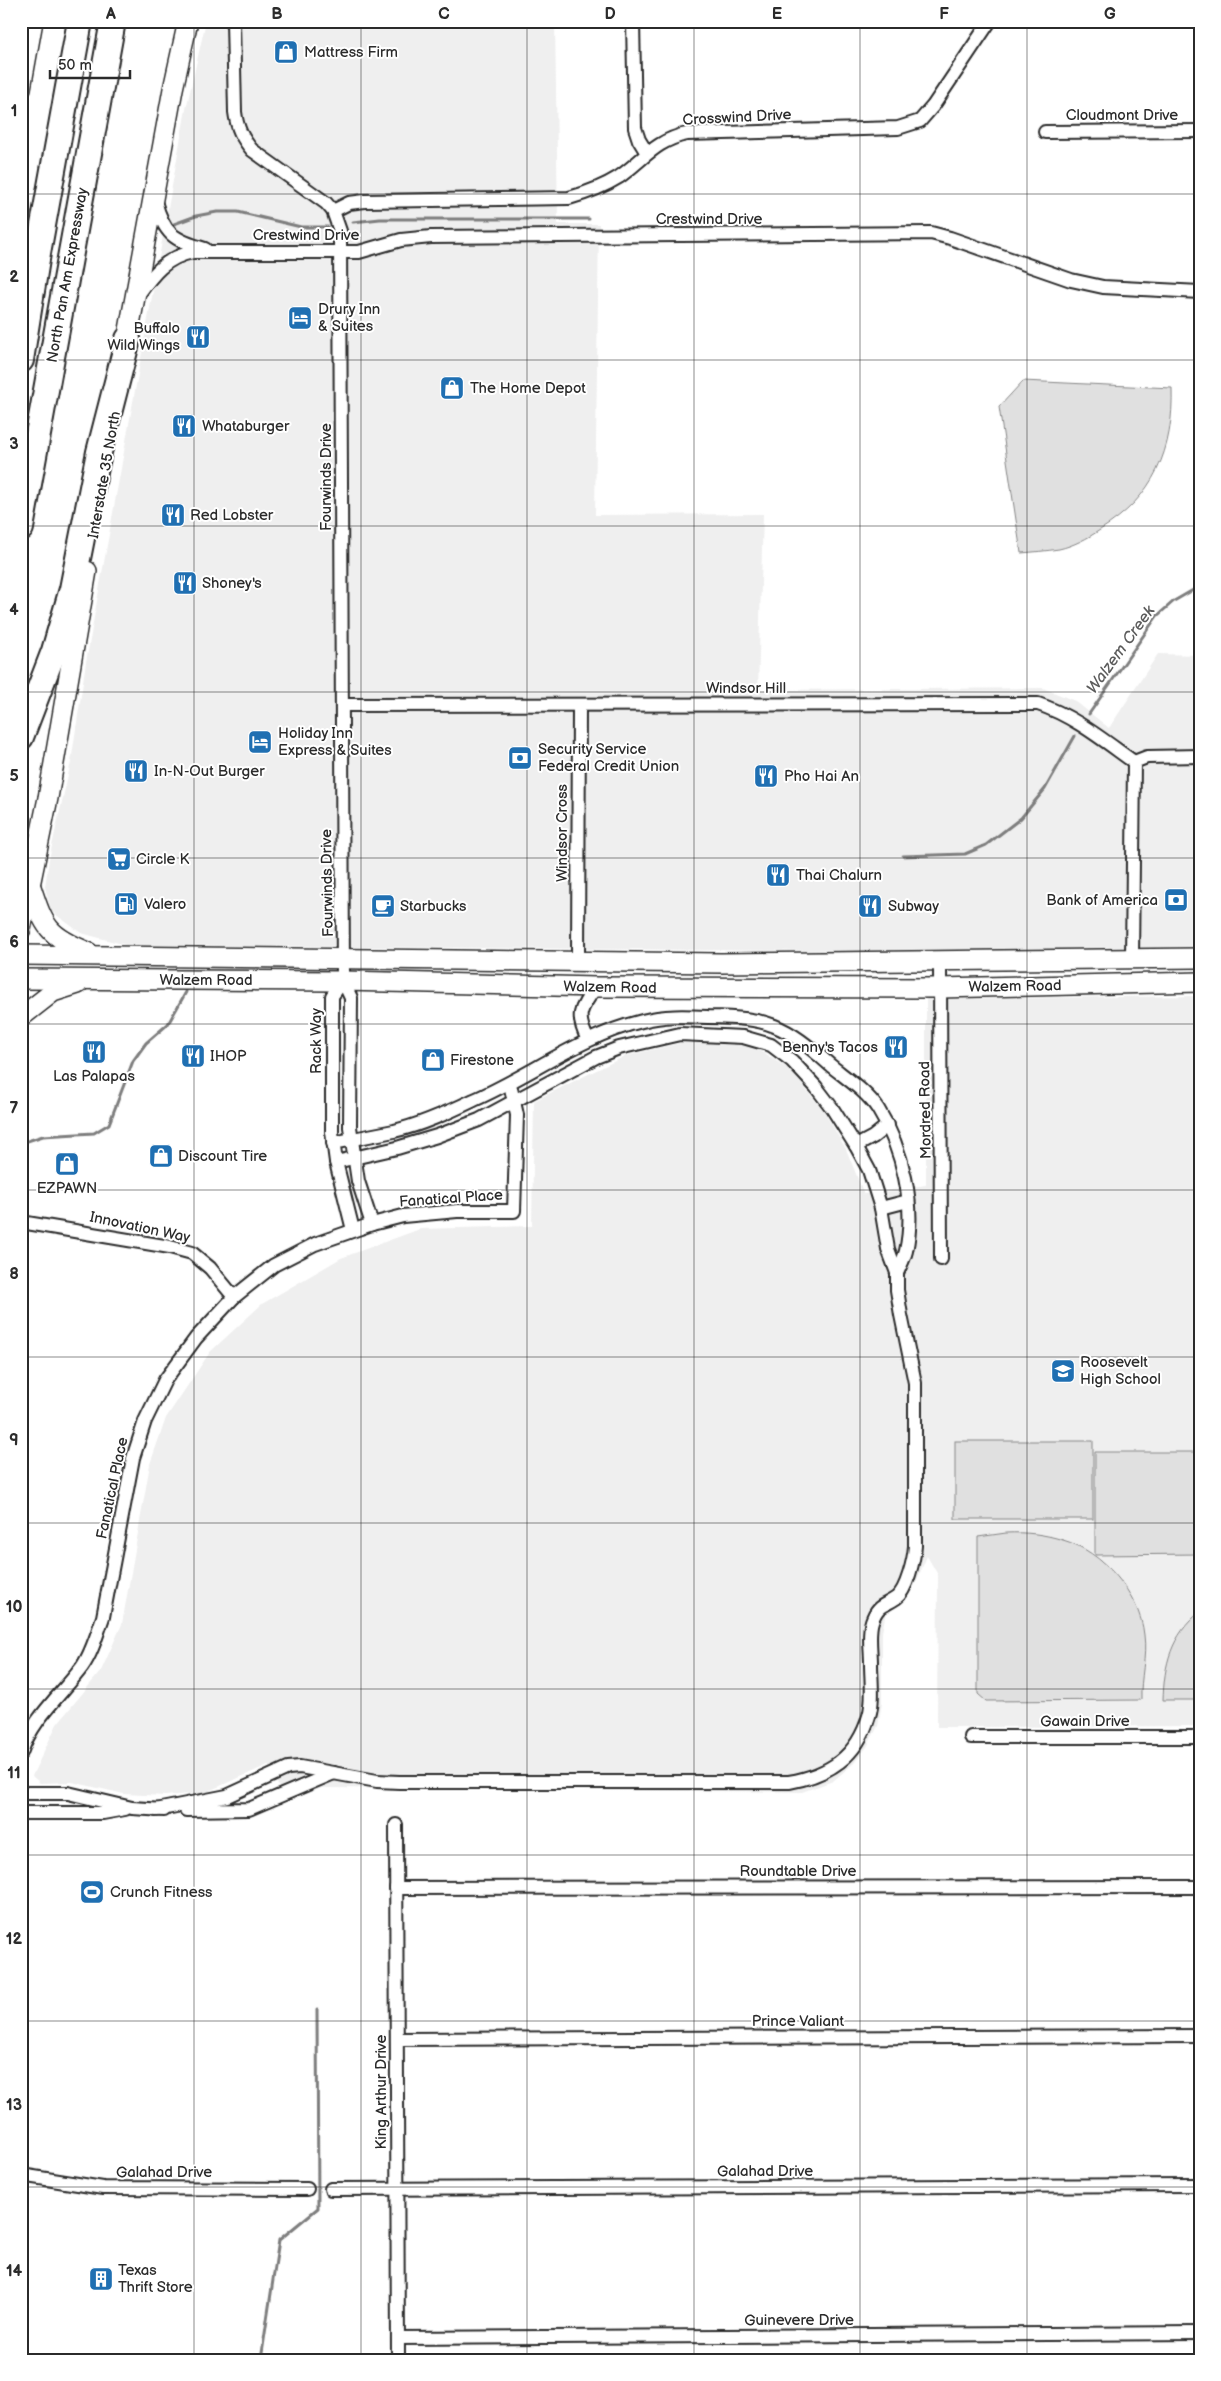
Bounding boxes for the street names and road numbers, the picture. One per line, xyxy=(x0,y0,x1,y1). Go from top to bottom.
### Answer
street label: Crosswind Drive xyxy=(682,105,792,130)
street label: Cloudmont Drive xyxy=(1066,106,1178,125)
street label: North Pan Am Expressway xyxy=(43,186,92,364)
street label: Crestwind Drive xyxy=(656,210,762,229)
street label: Crestwind Drive xyxy=(253,226,359,245)
street label: Interstate 35 North xyxy=(84,410,125,540)
street label: Fourwinds Drive xyxy=(317,423,336,531)
street label: Windsor Hill xyxy=(706,679,786,698)
street label: Windsor Cross xyxy=(553,783,572,882)
street label: Fourwinds Drive xyxy=(317,829,338,937)
street label: Walzem Road xyxy=(159,971,253,990)
street label: Walzem Road xyxy=(968,976,1062,997)
street label: Walzem Road xyxy=(563,977,657,998)
street label: Rack Way xyxy=(307,1008,326,1074)
street label: Mordred Road xyxy=(915,1061,936,1159)
street label: Fanatical Place xyxy=(399,1185,504,1212)
street label: Innovation Way xyxy=(88,1208,192,1247)
street label: Fanatical Place xyxy=(92,1435,133,1541)
street label: Gawain Drive xyxy=(1040,1712,1130,1731)
street label: Roundtable Drive xyxy=(740,1862,857,1881)
street label: Prince Valiant xyxy=(752,2012,845,2031)
street label: King Arthur Drive xyxy=(372,2034,391,2150)
street label: Galahad Drive xyxy=(717,2162,813,2181)
street label: Galahad Drive xyxy=(116,2163,212,2182)
street label: Guinevere Drive xyxy=(744,2311,854,2330)

